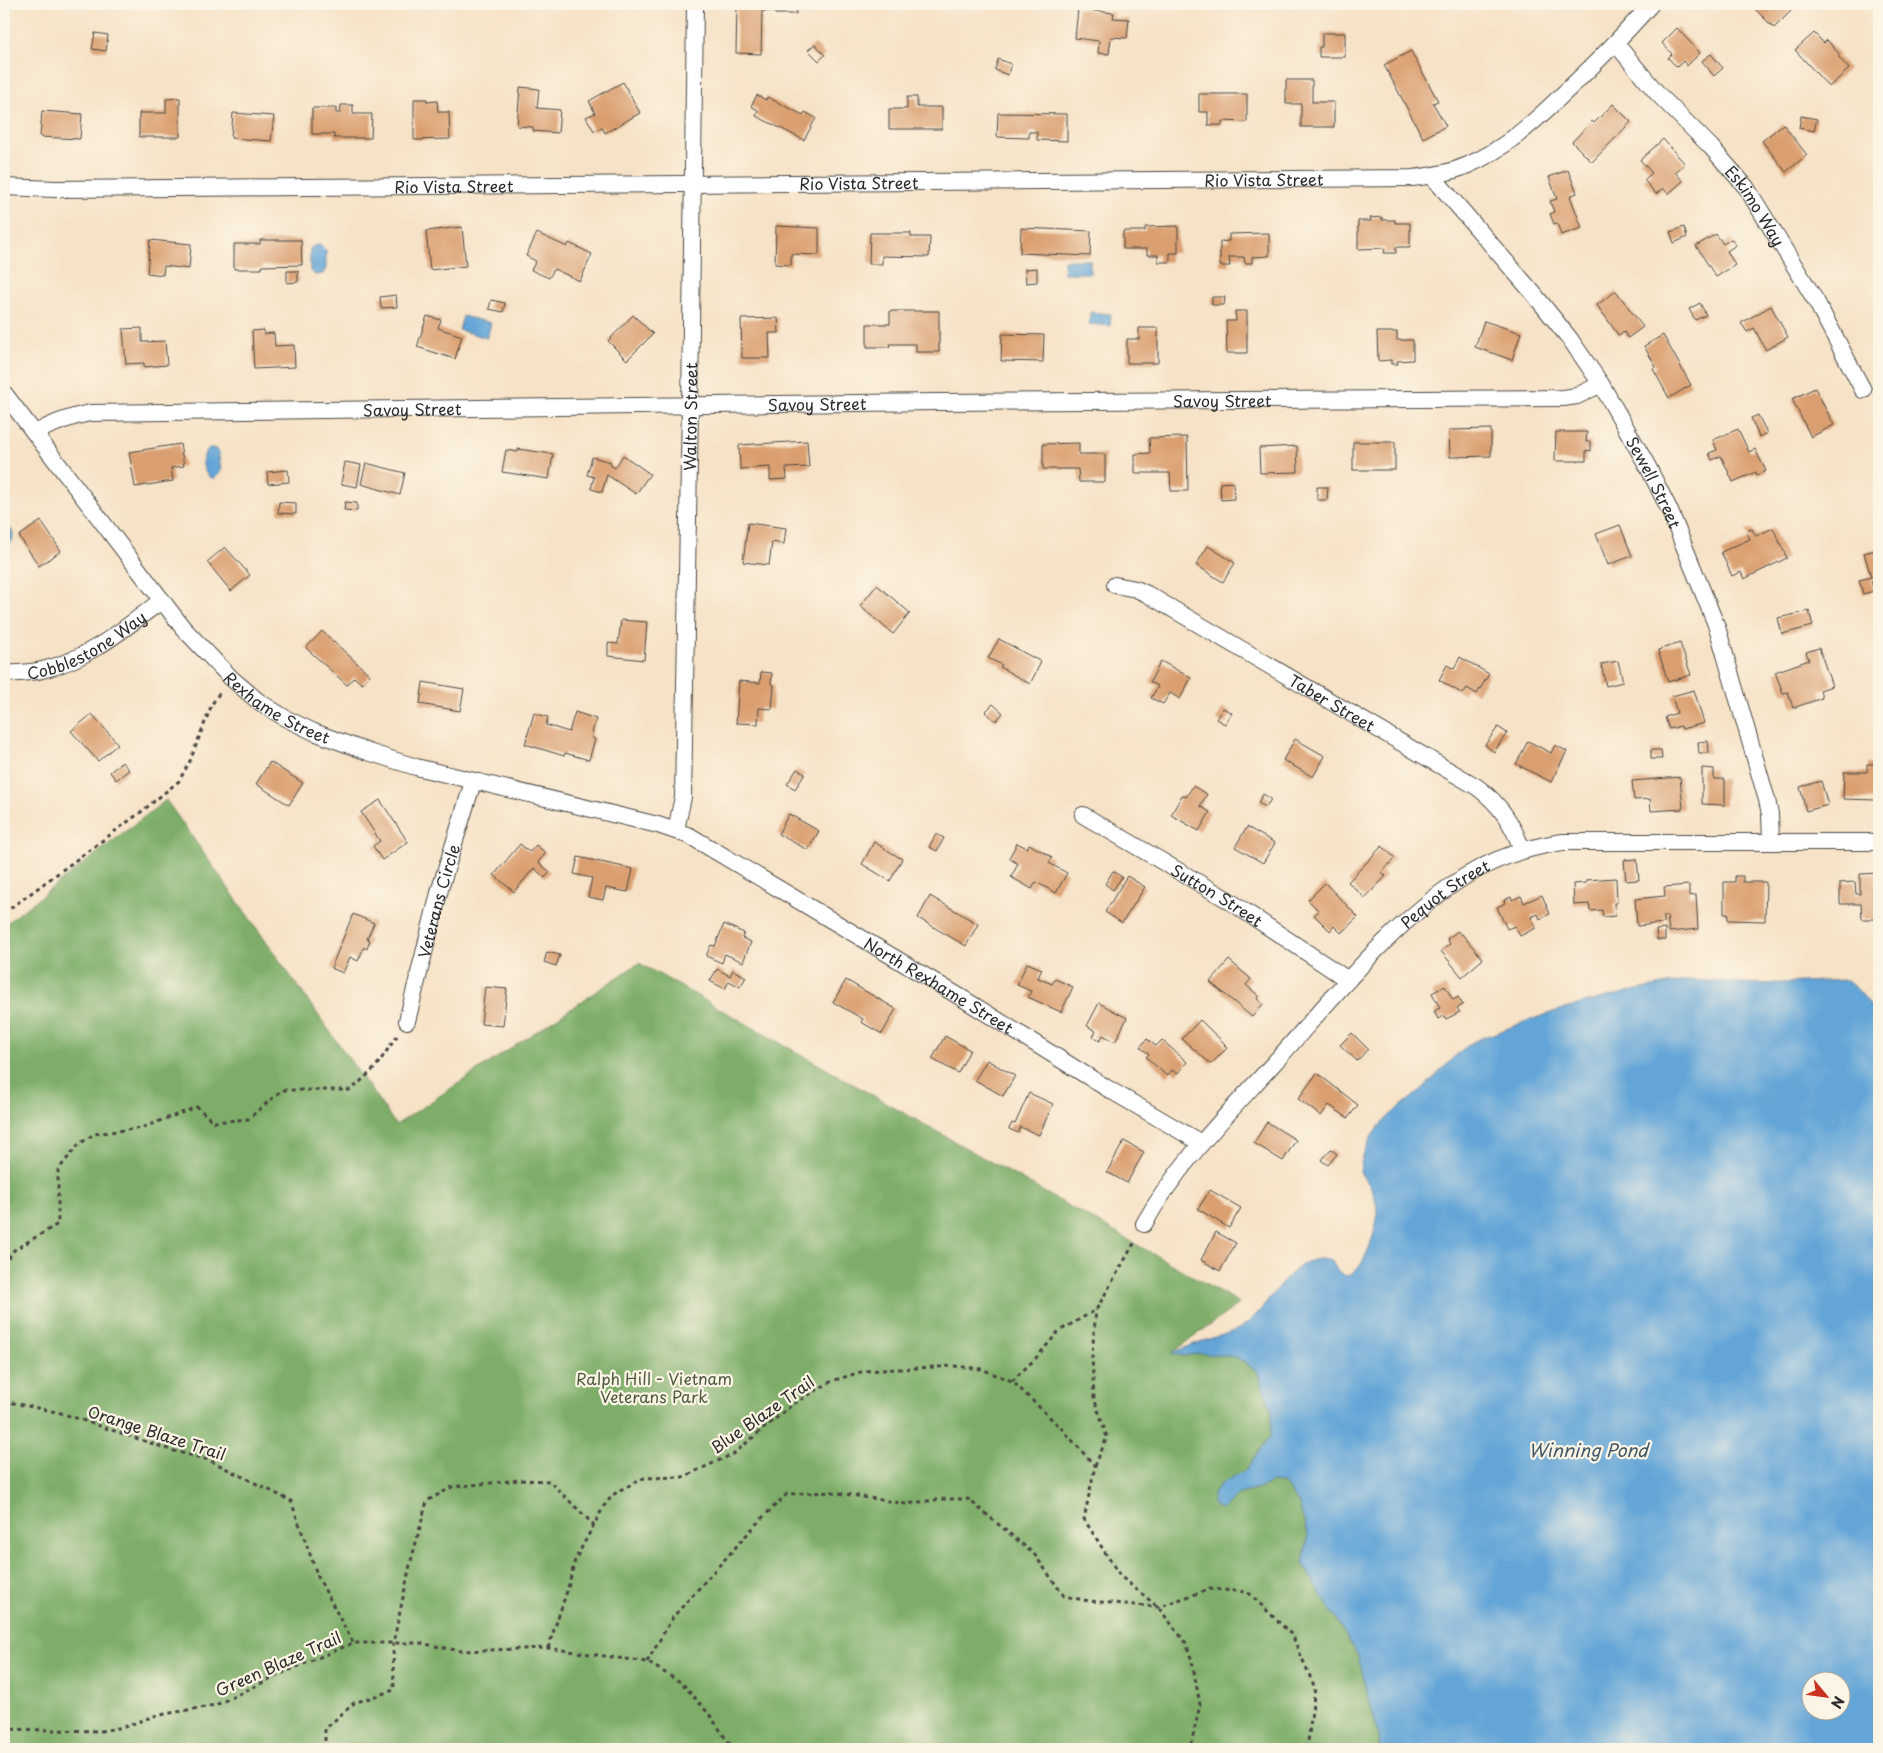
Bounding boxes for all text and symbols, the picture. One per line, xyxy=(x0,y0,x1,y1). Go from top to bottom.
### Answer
street label: Eskimo Way xyxy=(1720,160,1791,250)
street label: Rio Vista Street xyxy=(1204,167,1324,192)
street label: Rio Vista Street xyxy=(799,170,919,195)
street label: Rio Vista Street xyxy=(394,173,514,198)
street label: Walton Street xyxy=(677,362,703,471)
street label: Savoy Street xyxy=(1173,388,1272,412)
street label: Savoy Street xyxy=(768,391,867,416)
street label: Savoy Street xyxy=(363,396,462,421)
street label: Sewell Street xyxy=(1621,432,1688,532)
street label: Cobblestone Way xyxy=(25,605,151,684)
street label: Rexhame Street xyxy=(219,666,334,749)
street label: Taber Street xyxy=(1285,668,1380,737)
street label: Veterans Circle xyxy=(411,841,465,961)
street label: Pequot Street xyxy=(1394,853,1494,934)
street label: Sutton Street xyxy=(1167,857,1268,932)
street label: North Rexhame Street xyxy=(860,931,1019,1039)
park label: Ralph Hill - Vietnam Veterans Park xyxy=(576,1366,732,1408)
street label: Blue Blaze Trail xyxy=(705,1369,819,1459)
street label: Orange Blaze Trail xyxy=(85,1398,229,1466)
water label: Winning Pond xyxy=(1528,1436,1651,1463)
street label: Green Blaze Trail xyxy=(211,1624,345,1702)
north arrow xyxy=(1800,1670,1850,1720)
text: N xyxy=(1826,1693,1850,1712)

